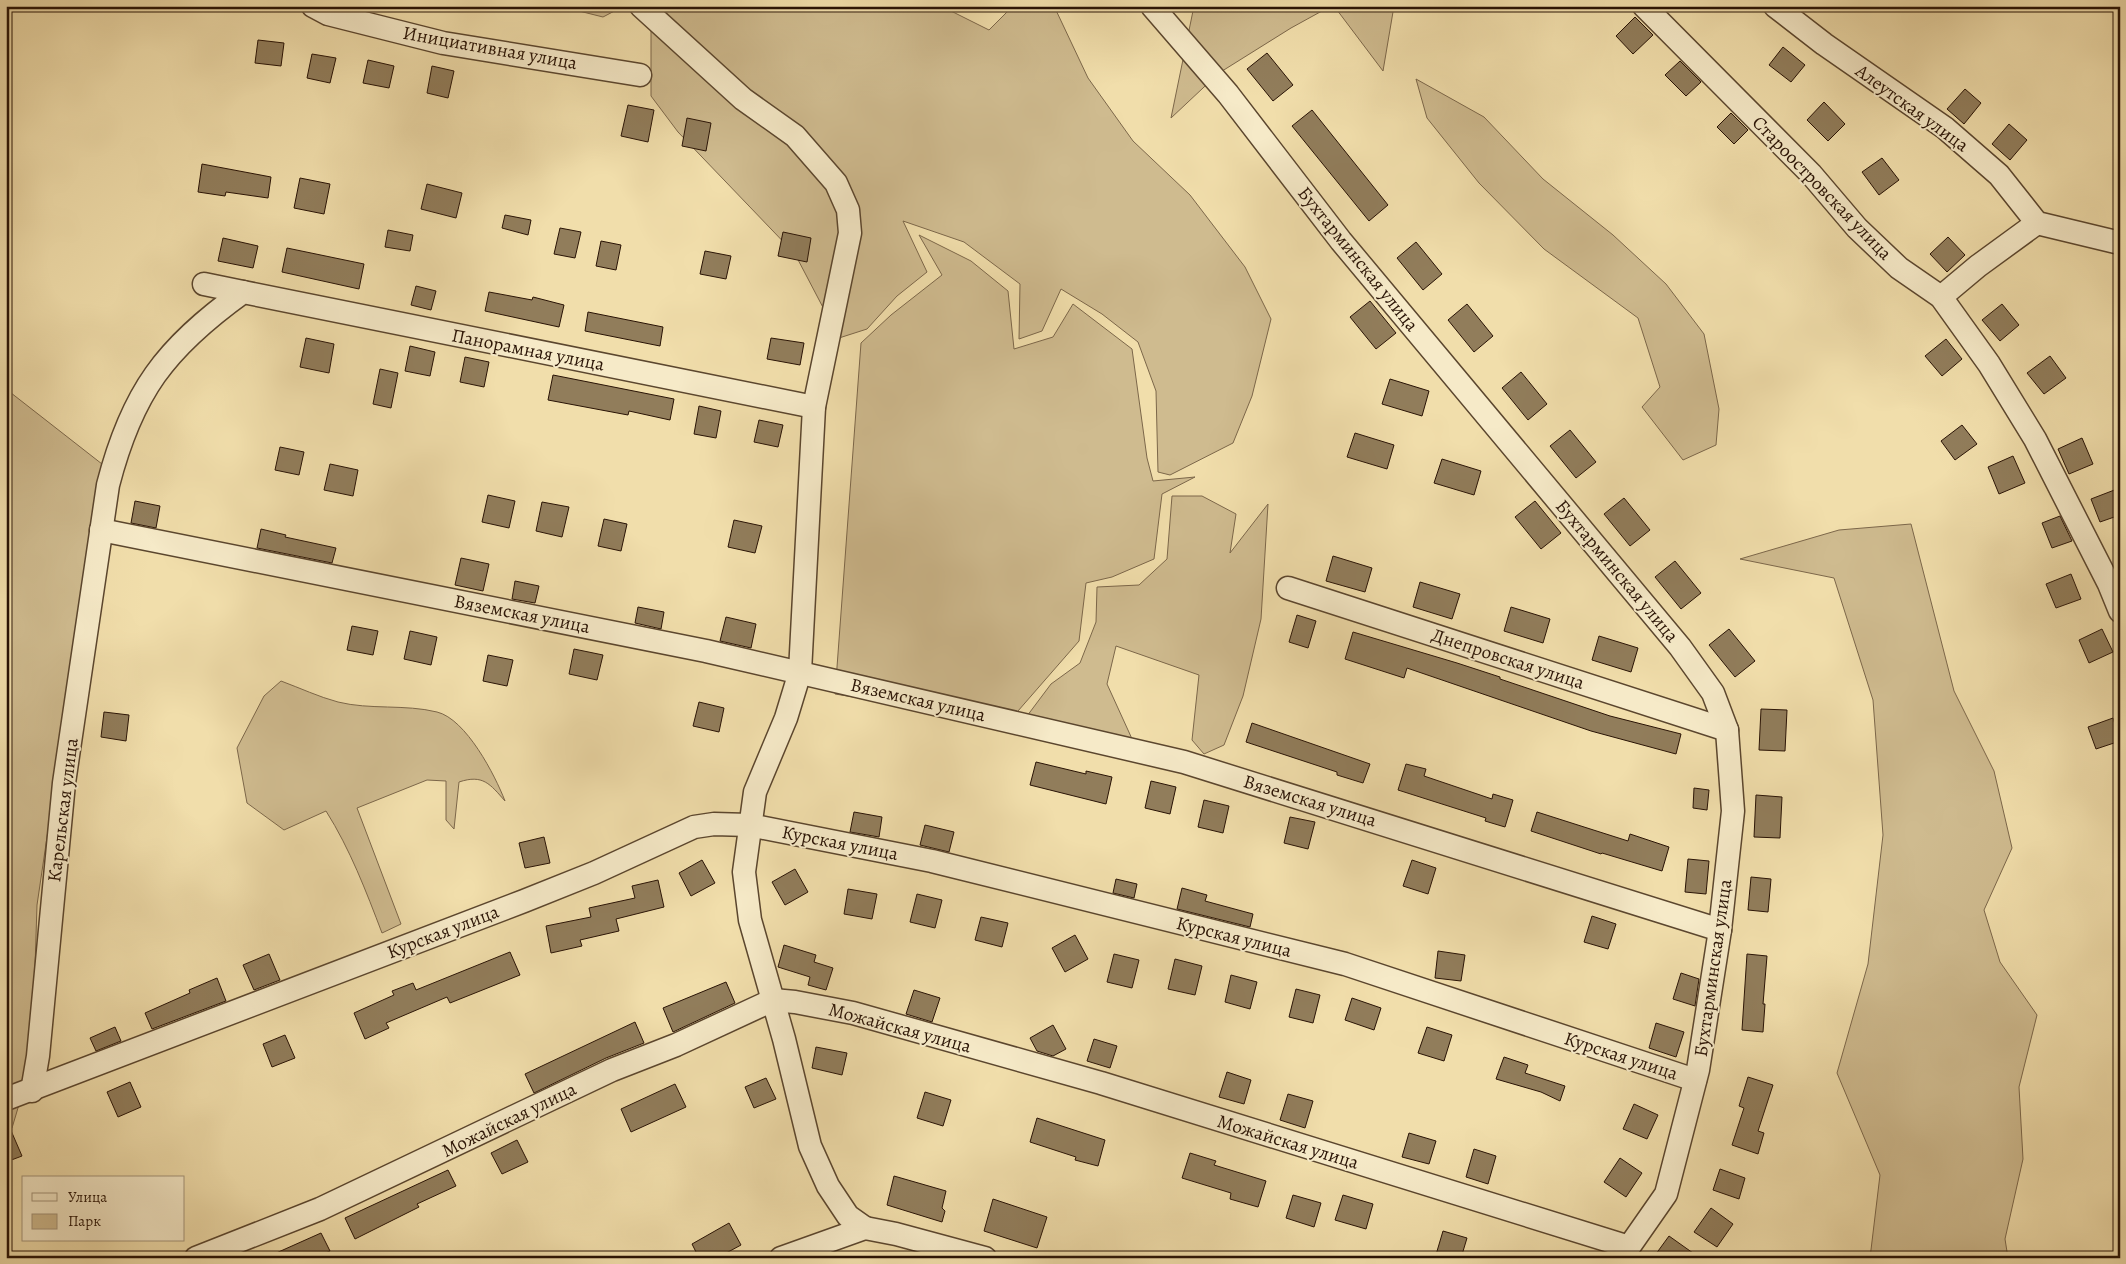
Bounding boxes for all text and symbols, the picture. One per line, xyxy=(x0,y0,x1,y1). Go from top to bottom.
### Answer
street label: Инициативная улица xyxy=(401,20,579,76)
street label: Алеутская улица xyxy=(1849,57,1974,158)
street label: Староостровская улица xyxy=(1746,110,1898,266)
street label: Бухтарминская улица xyxy=(1291,181,1425,337)
street label: Панорамная улица xyxy=(449,322,607,378)
street label: Бухтарминская улица xyxy=(1549,494,1685,648)
street label: Вяземская улица xyxy=(452,588,592,640)
street label: Днепровская улица xyxy=(1428,622,1588,696)
street label: Вяземская улица xyxy=(848,672,988,728)
street label: Карельская улица xyxy=(41,736,85,884)
street label: Вяземская улица xyxy=(1240,768,1380,834)
street label: Курская улица xyxy=(780,819,901,867)
street label: Бухтарминская улица xyxy=(1688,877,1738,1059)
street label: Курская улица xyxy=(383,899,503,965)
street label: Курская улица xyxy=(1174,910,1295,964)
street label: Можайская улица xyxy=(826,996,974,1060)
street label: Курская улица xyxy=(1561,1025,1681,1087)
street label: Можайская улица xyxy=(437,1076,581,1164)
street label: Можайская улица xyxy=(1214,1108,1362,1176)
legend xyxy=(22,1176,185,1242)
text: Улица xyxy=(68,1187,107,1207)
text: Парк xyxy=(68,1211,101,1231)

